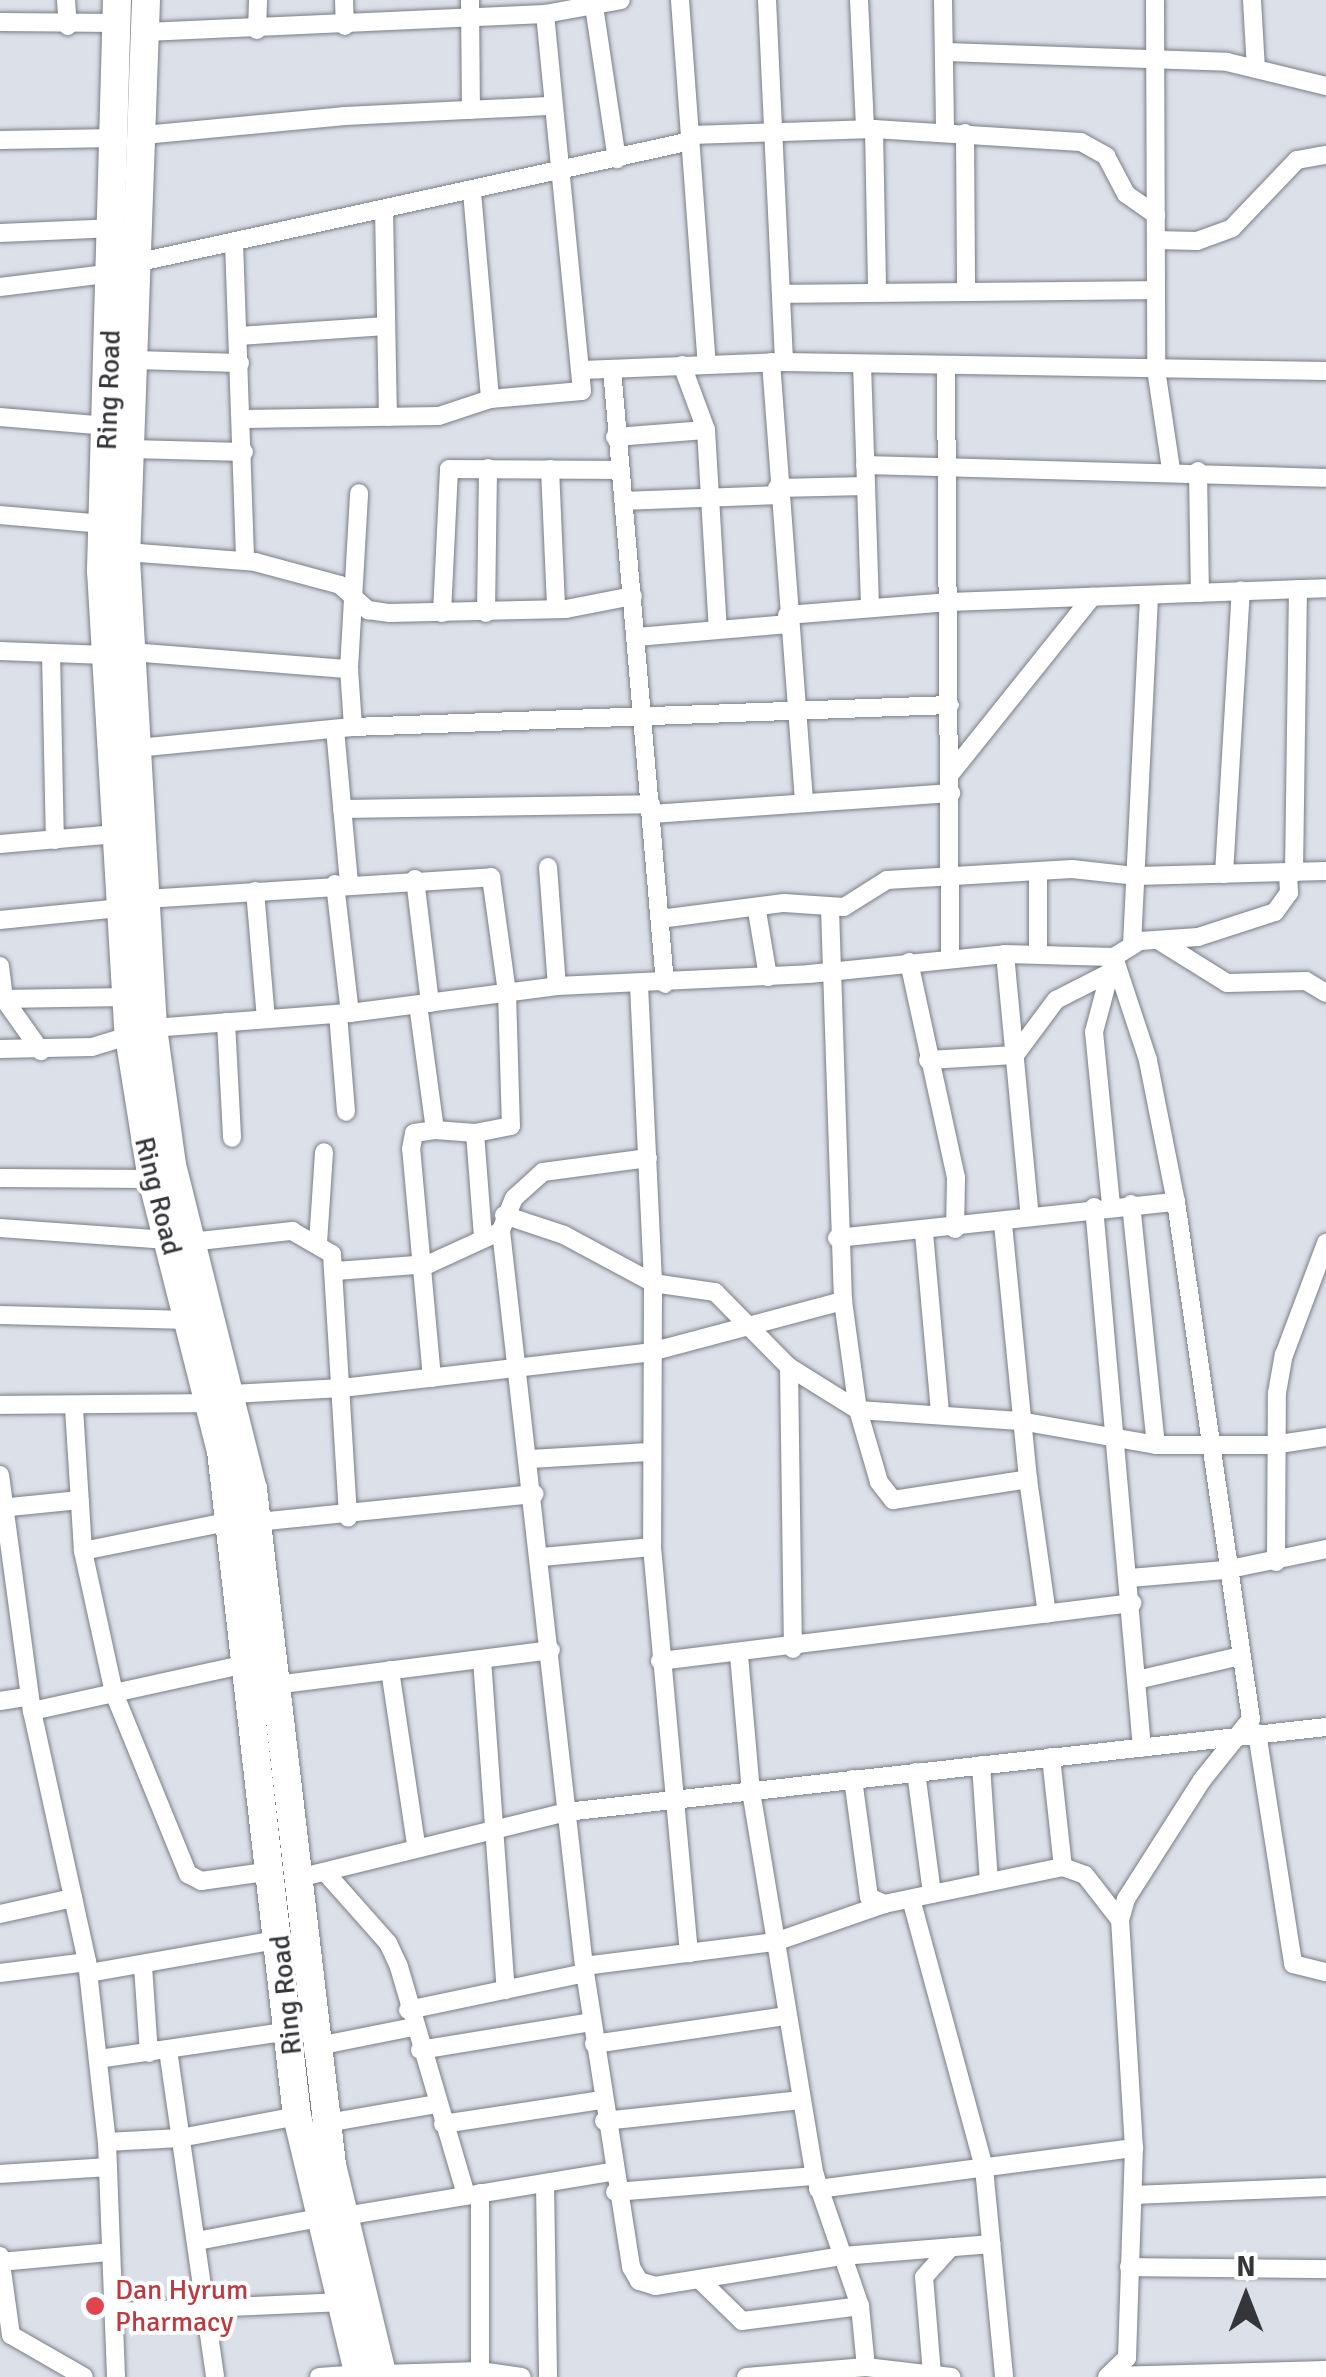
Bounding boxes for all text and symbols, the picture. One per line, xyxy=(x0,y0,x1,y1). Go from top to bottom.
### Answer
street label: Ring Road xyxy=(90,329,128,451)
street label: Ring Road xyxy=(127,1133,189,1259)
street label: Ring Road xyxy=(263,1933,309,2057)
north arrow xyxy=(1196,2247,1296,2347)
text: N xyxy=(1236,2250,1256,2284)
place label: Dan Hyrum Pharmacy xyxy=(115,2273,248,2339)
marker: Dan Hyrum Pharmacy xyxy=(84,2295,106,2317)

